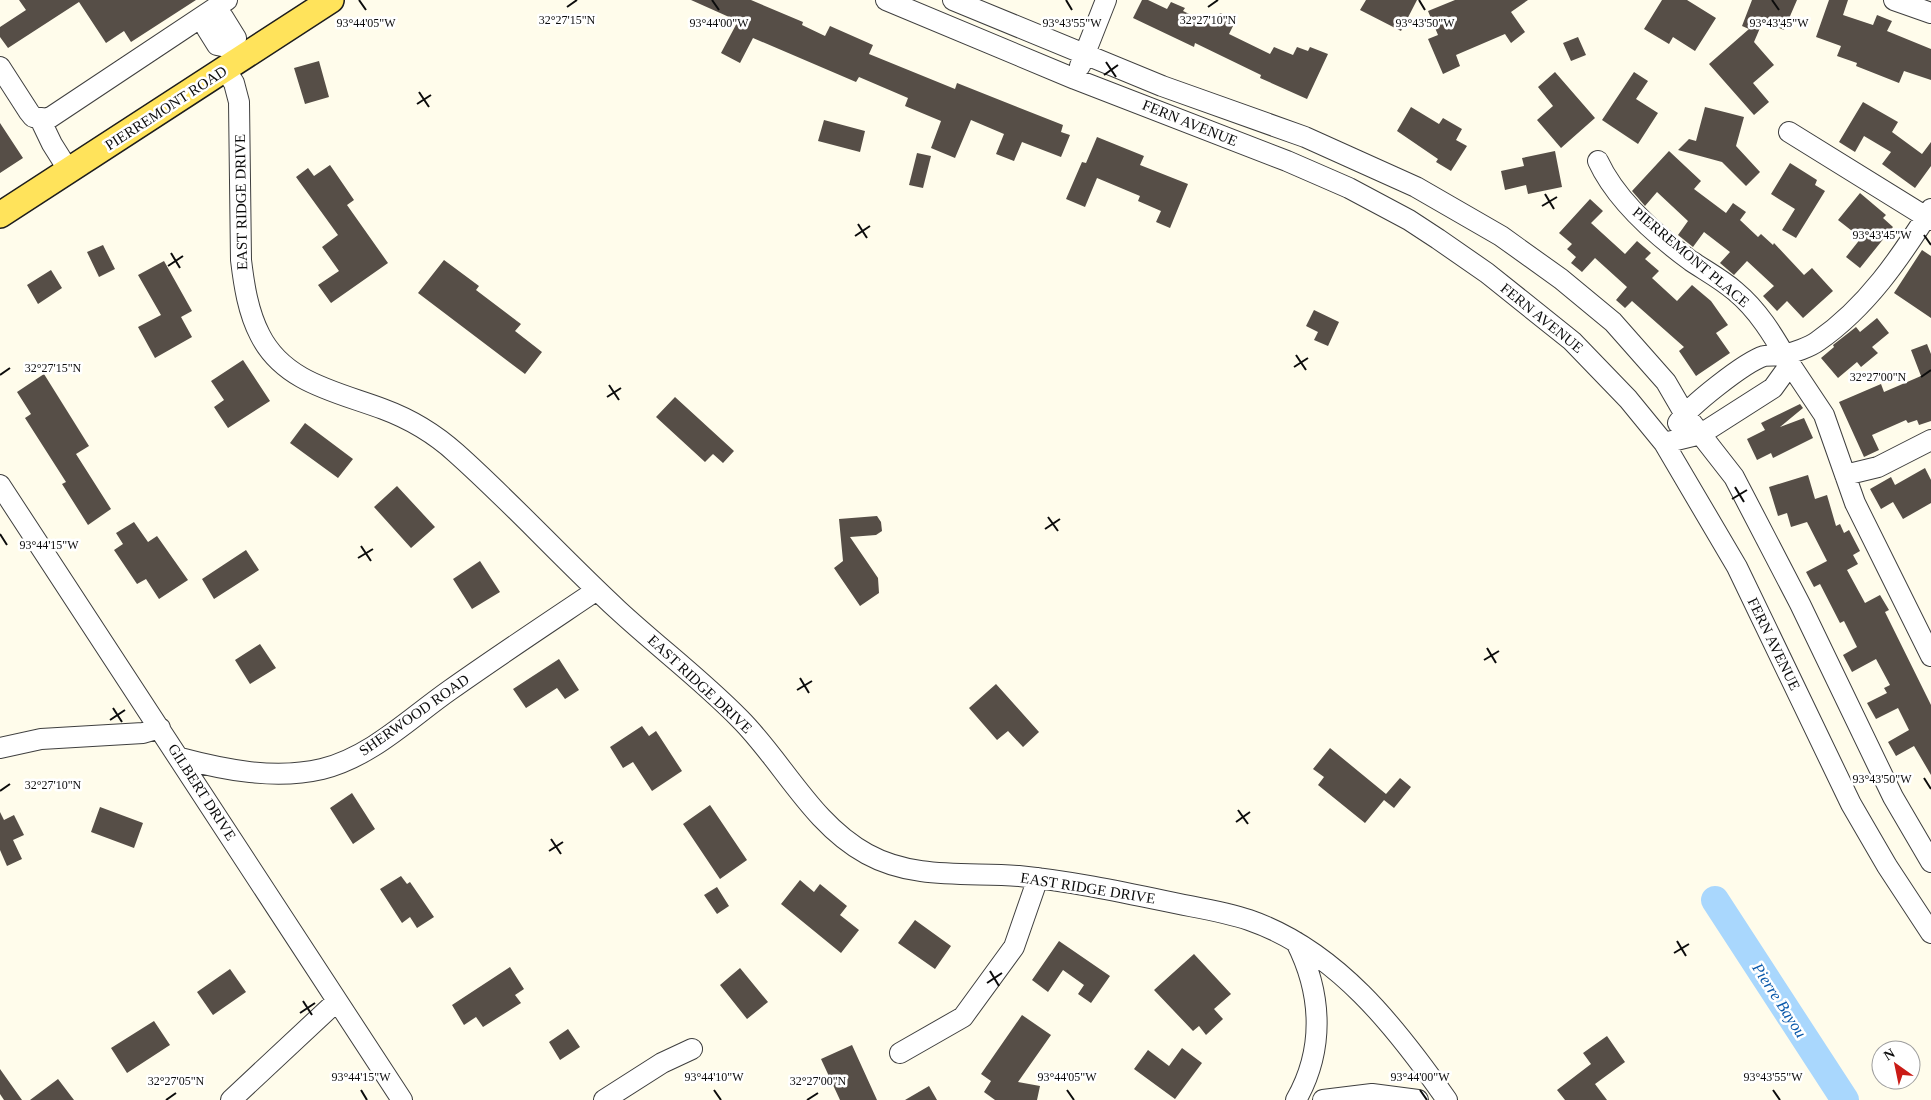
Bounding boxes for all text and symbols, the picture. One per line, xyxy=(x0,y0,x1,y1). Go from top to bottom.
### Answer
text: 32°27'15"N xyxy=(539,13,596,27)
text: 32°27'10"N xyxy=(1180,13,1237,27)
text: 93°44'05"W xyxy=(336,16,396,30)
text: 93°44'00"W xyxy=(689,16,749,30)
text: 93°43'55"W xyxy=(1042,16,1102,30)
text: 93°43'50"W xyxy=(1395,16,1455,30)
text: 93°43'45"W xyxy=(1749,16,1809,30)
street label: PIERREMONT ROAD xyxy=(102,63,230,153)
street label: FERN AVENUE xyxy=(1140,97,1240,149)
street label: EAST RIDGE DRIVE xyxy=(232,134,250,270)
street label: PIERREMONT PLACE xyxy=(1630,204,1752,310)
text: 93°43'45"W xyxy=(1852,228,1912,242)
street label: FERN AVENUE xyxy=(1498,280,1586,356)
text: 32°27'15"N xyxy=(25,361,82,375)
text: 32°27'00"N xyxy=(1850,370,1907,384)
text: 93°44'15"W xyxy=(19,538,79,552)
street label: FERN AVENUE xyxy=(1745,595,1803,693)
street label: EAST RIDGE DRIVE xyxy=(645,632,755,736)
street label: SHERWOOD ROAD xyxy=(356,671,472,759)
street label: GILBERT DRIVE xyxy=(165,741,239,843)
text: 93°43'50"W xyxy=(1852,772,1912,786)
text: 32°27'10"N xyxy=(25,778,82,792)
street label: EAST RIDGE DRIVE xyxy=(1019,869,1157,907)
water label: Pierre Bayou xyxy=(1748,959,1810,1041)
north arrow xyxy=(1871,1040,1921,1090)
text: N xyxy=(1881,1045,1898,1064)
text: 93°44'15"W xyxy=(331,1070,391,1084)
text: 93°44'10"W xyxy=(684,1070,744,1084)
text: 93°44'05"W xyxy=(1037,1070,1097,1084)
text: 93°44'00"W xyxy=(1390,1070,1450,1084)
text: 93°43'55"W xyxy=(1743,1070,1803,1084)
text: 32°27'05"N xyxy=(148,1074,205,1088)
text: 32°27'00"N xyxy=(790,1074,847,1088)

